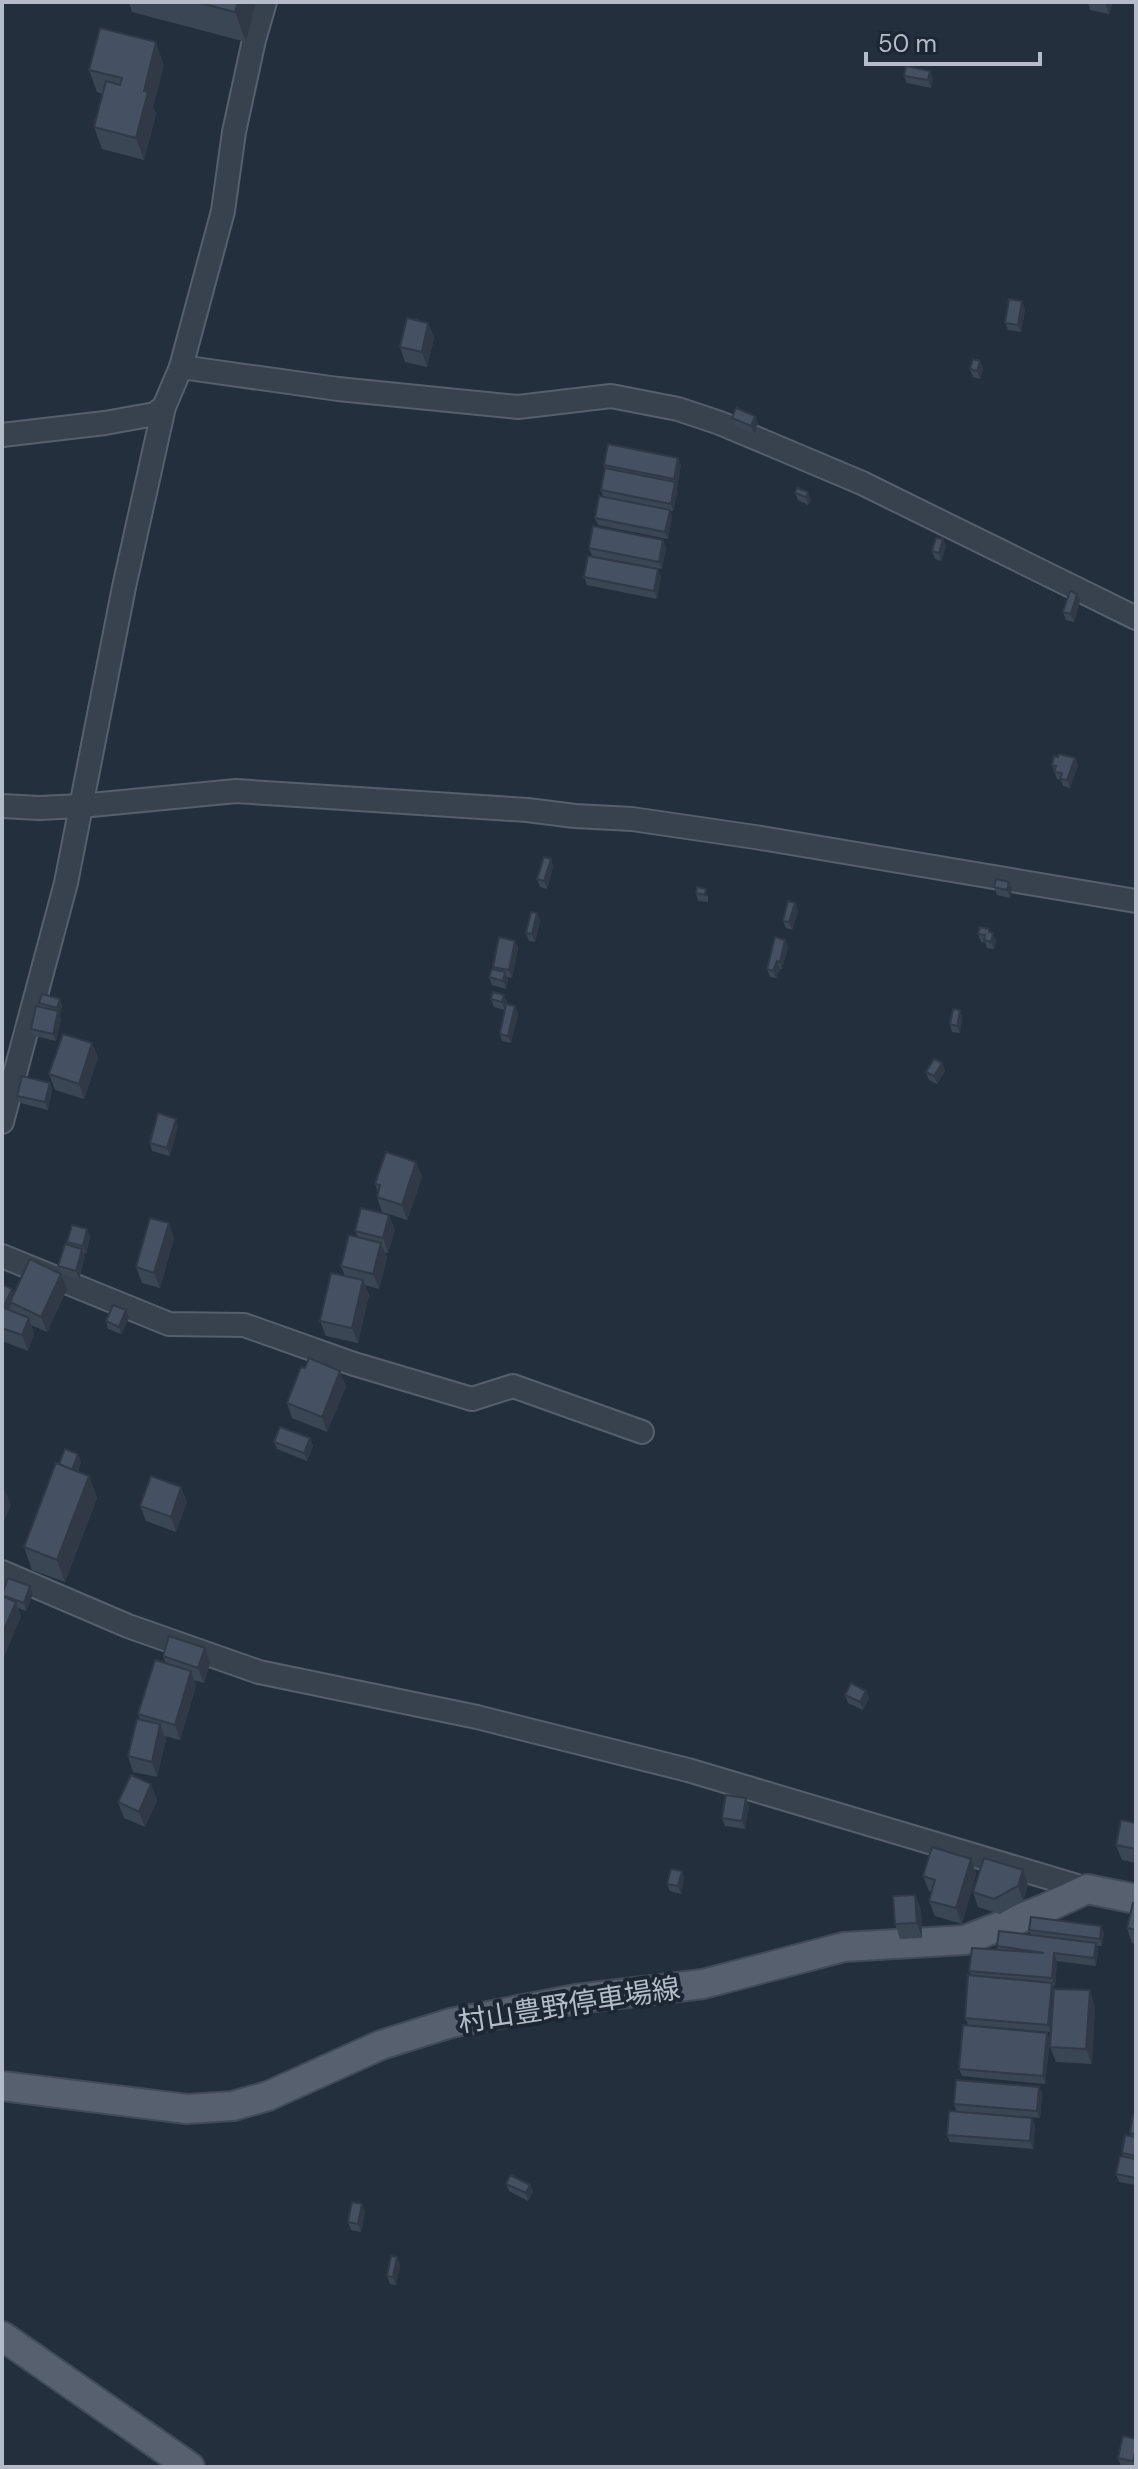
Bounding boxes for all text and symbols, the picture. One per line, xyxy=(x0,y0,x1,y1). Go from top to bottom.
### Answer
scale bar xyxy=(866,16,1040,66)
text: 50 m xyxy=(878,28,937,59)
street label: 村山豊野停車場線 xyxy=(455,1969,683,2041)

